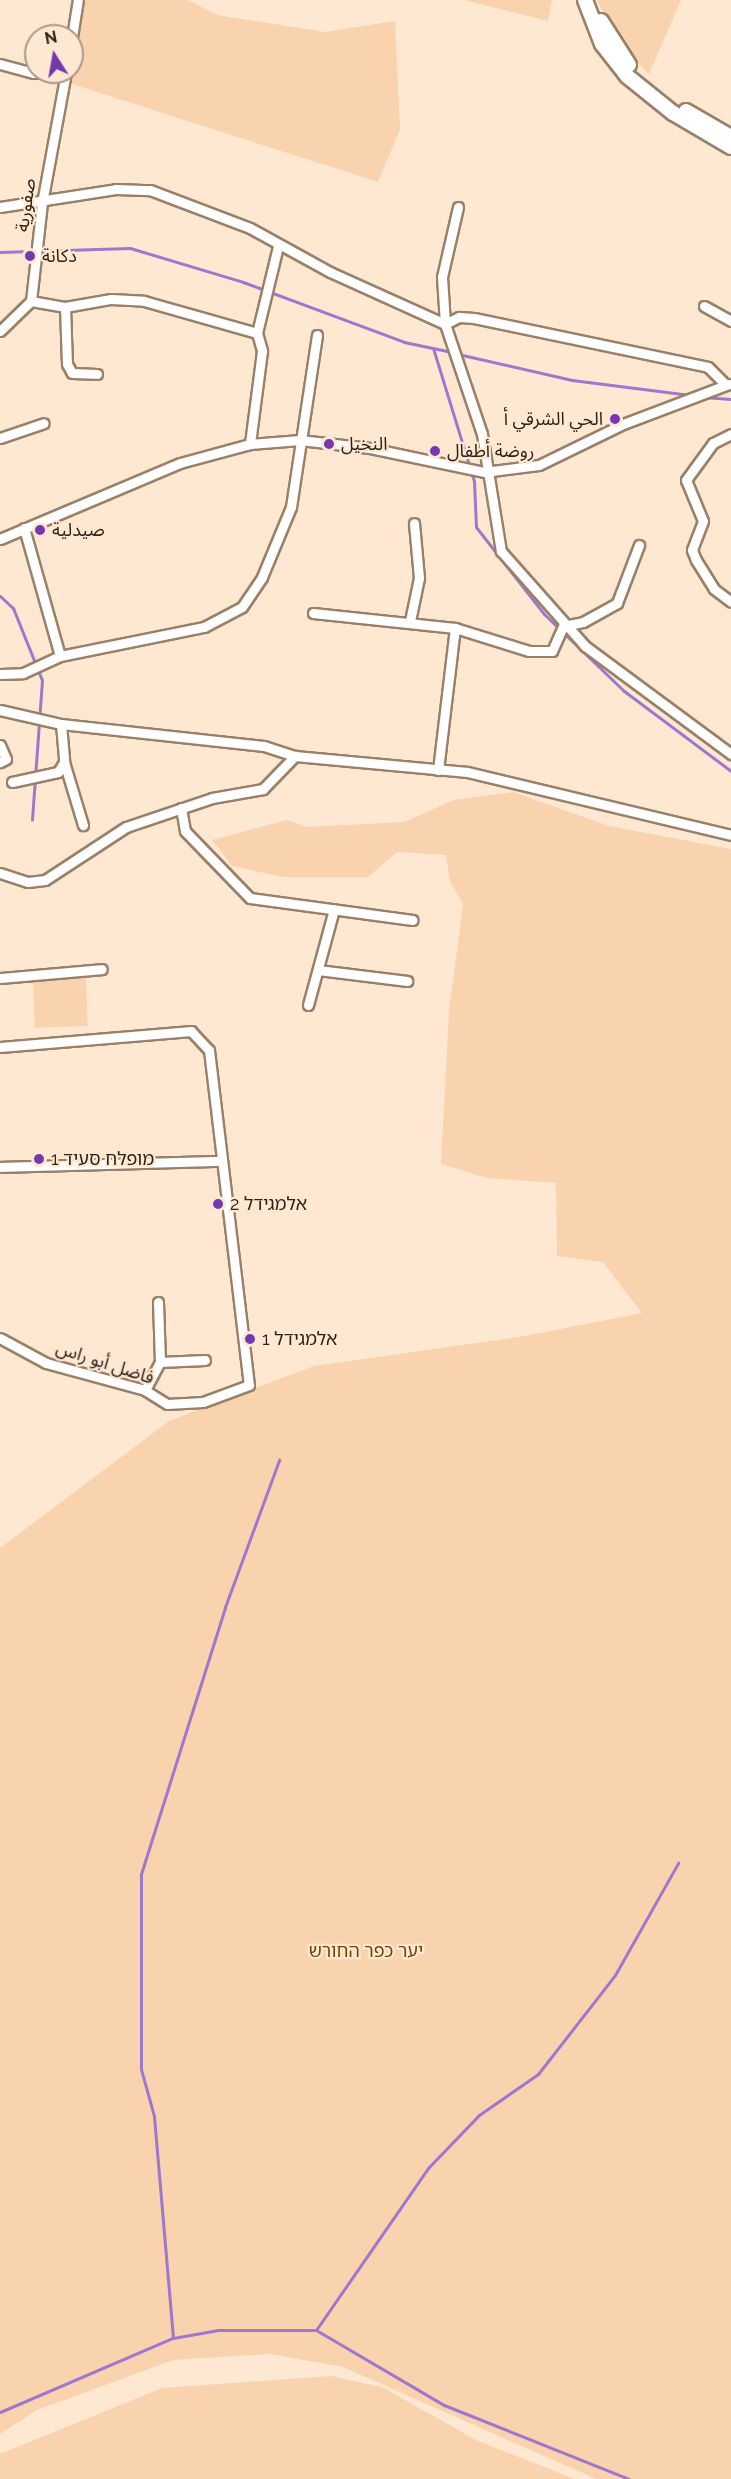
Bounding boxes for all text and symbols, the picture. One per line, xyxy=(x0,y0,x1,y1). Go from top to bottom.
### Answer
north arrow xyxy=(24,24,84,84)
text: N xyxy=(43,27,59,48)
street label: صفورية xyxy=(12,177,40,233)
place label: دكانة xyxy=(42,245,77,267)
marker: دكانة xyxy=(23,249,37,263)
place label: الحي الشرقي أ xyxy=(504,408,603,430)
marker: الحي الشرقي أ xyxy=(608,412,622,426)
place label: النخيل xyxy=(341,433,387,455)
marker: النخيل xyxy=(322,437,336,451)
place label: روضة أطفال xyxy=(447,440,534,462)
marker: روضة أطفال xyxy=(428,444,442,458)
place label: صيدلية xyxy=(52,519,105,541)
marker: صيدلية xyxy=(33,523,47,537)
place label: מופלח סעיד 1 xyxy=(51,1148,154,1170)
marker: מופלח סעיד 1 xyxy=(32,1152,46,1166)
place label: אלמגידל 2 xyxy=(230,1193,307,1215)
marker: אלמגידל 2 xyxy=(211,1197,225,1211)
place label: אלמגידל 1 xyxy=(262,1328,337,1350)
marker: אלמגידל 1 xyxy=(243,1332,257,1346)
street label: فاضل أبو راس xyxy=(53,1337,157,1389)
park label: יער כפר החורש xyxy=(309,1940,423,1962)

